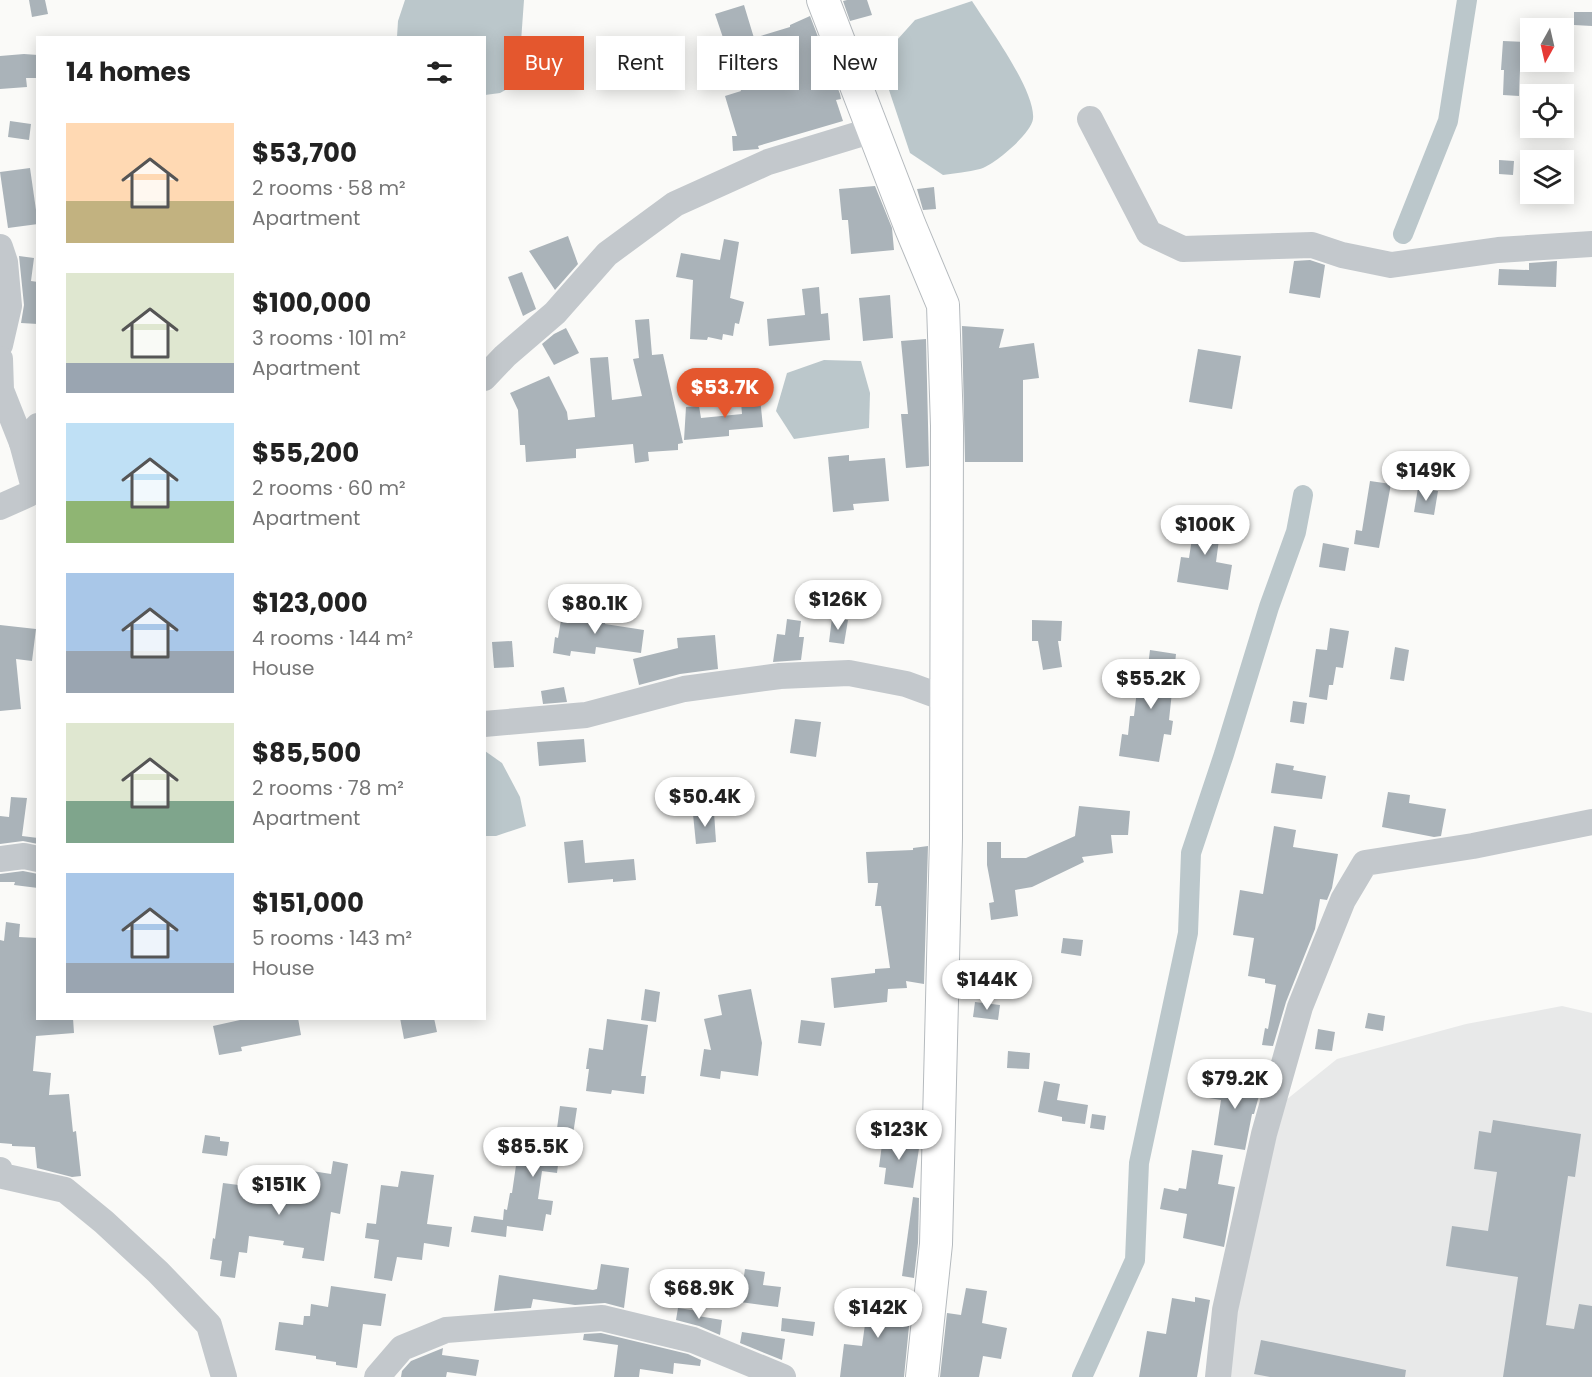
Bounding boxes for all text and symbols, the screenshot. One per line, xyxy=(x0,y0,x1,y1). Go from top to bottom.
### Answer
north arrow xyxy=(1520,18,1574,72)
map controls xyxy=(1520,18,1574,204)
chip: Buy xyxy=(504,36,584,90)
chip: Rent xyxy=(596,36,685,90)
chip: Filters xyxy=(697,36,799,90)
chip: New xyxy=(811,36,898,90)
text: 14 homes xyxy=(66,54,191,90)
icon: filters xyxy=(423,56,456,89)
button: locate xyxy=(1520,84,1574,138)
text: $53,700 xyxy=(252,135,357,171)
icon: home xyxy=(114,147,186,219)
button: layers xyxy=(1520,150,1574,204)
text: 2 rooms · 58 m² xyxy=(252,174,406,202)
text: Apartment xyxy=(252,204,360,232)
text: $100,000 xyxy=(252,285,371,321)
icon: home xyxy=(114,297,186,369)
text: 3 rooms · 101 m² xyxy=(252,324,406,352)
text: Apartment xyxy=(252,354,360,382)
pin: $53.7K xyxy=(676,368,774,419)
text: $53.7K xyxy=(691,373,759,401)
text: $55,200 xyxy=(252,435,359,471)
icon: home xyxy=(114,447,186,519)
pin: $149K xyxy=(1384,451,1468,502)
text: $149K xyxy=(1396,456,1456,484)
text: 2 rooms · 60 m² xyxy=(252,474,406,502)
text: Apartment xyxy=(252,504,360,532)
pin: $100K xyxy=(1163,505,1247,556)
text: $100K xyxy=(1175,510,1235,538)
pin: $126K xyxy=(796,580,880,631)
pin: $80.1K xyxy=(546,584,644,635)
text: $123,000 xyxy=(252,585,368,621)
text: $126K xyxy=(809,585,867,613)
text: $80.1K xyxy=(562,589,628,617)
icon: home xyxy=(114,597,186,669)
text: 4 rooms · 144 m² xyxy=(252,624,413,652)
text: House xyxy=(252,654,314,682)
pin: $55.2K xyxy=(1102,659,1200,710)
text: $55.2K xyxy=(1116,664,1186,692)
text: $85,500 xyxy=(252,735,361,771)
icon: home xyxy=(114,747,186,819)
text: 2 rooms · 78 m² xyxy=(252,774,404,802)
pin: $50.4K xyxy=(656,777,754,828)
text: $50.4K xyxy=(669,782,741,810)
text: Apartment xyxy=(252,804,360,832)
text: $151,000 xyxy=(252,885,364,921)
icon: home xyxy=(114,897,186,969)
text: 5 rooms · 143 m² xyxy=(252,924,412,952)
text: House xyxy=(252,954,314,982)
pin: $144K xyxy=(945,960,1029,1011)
text: $144K xyxy=(956,965,1018,993)
pin: $79.2K xyxy=(1186,1059,1284,1110)
text: $79.2K xyxy=(1201,1064,1269,1092)
pin: $123K xyxy=(857,1110,941,1161)
text: $123K xyxy=(870,1115,928,1143)
pin: $85.5K xyxy=(484,1127,582,1178)
text: $85.5K xyxy=(497,1132,569,1160)
pin: $151K xyxy=(237,1165,321,1216)
text: $151K xyxy=(251,1170,307,1198)
pin: $68.9K xyxy=(650,1269,748,1320)
text: $68.9K xyxy=(664,1274,734,1302)
pin: $142K xyxy=(836,1288,920,1339)
text: $142K xyxy=(848,1293,908,1321)

